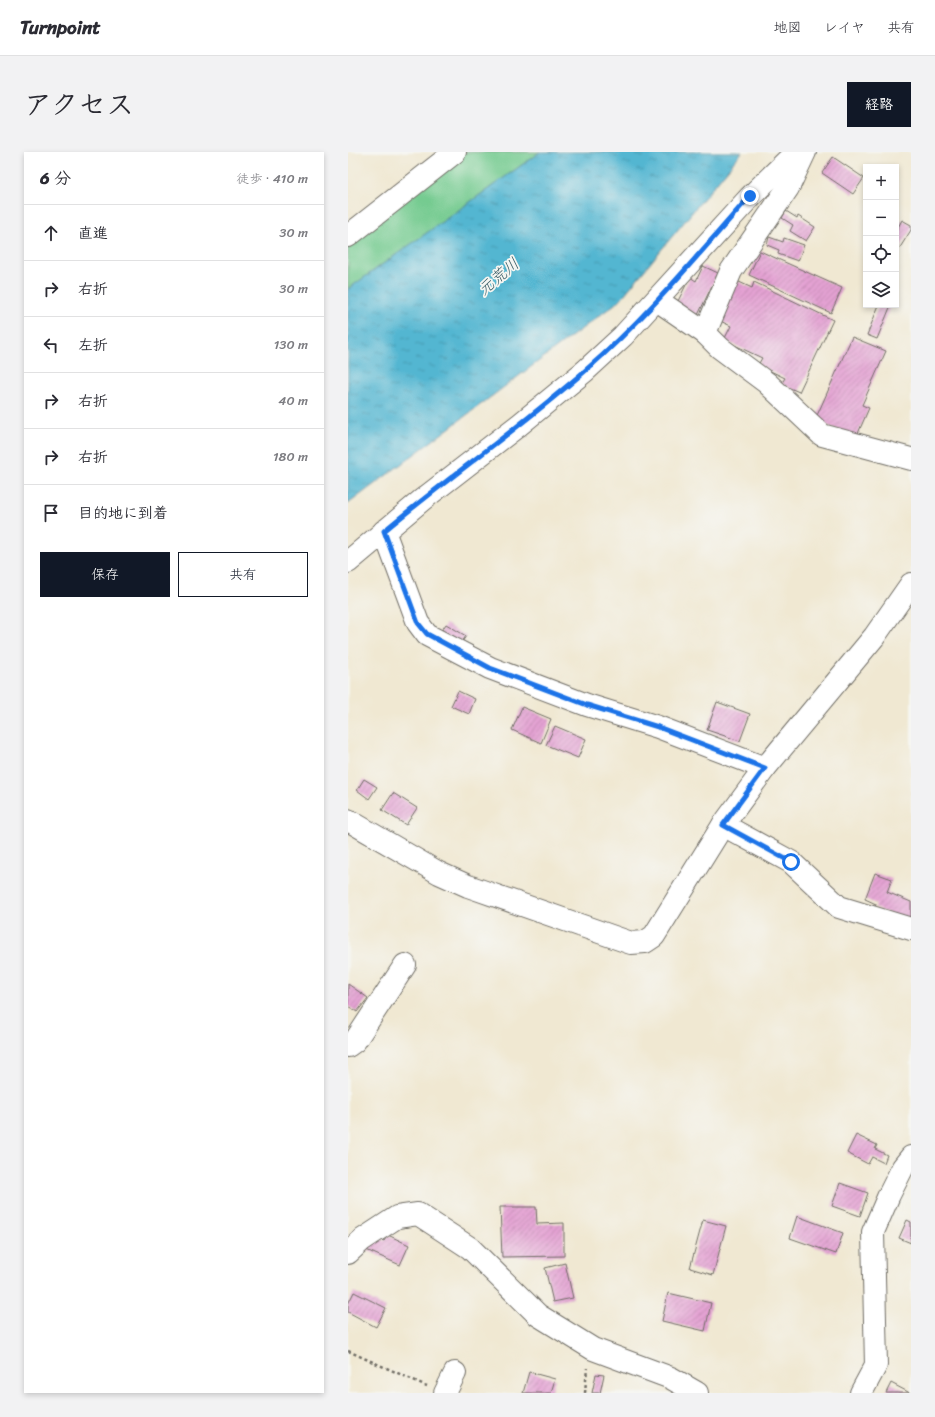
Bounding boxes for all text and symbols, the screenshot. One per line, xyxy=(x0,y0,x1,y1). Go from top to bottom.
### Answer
text: Turnpoint xyxy=(20,11,101,44)
text: 地図 xyxy=(774,15,802,40)
text: レイヤ xyxy=(824,15,865,40)
text: 共有 xyxy=(887,15,915,40)
text: アクセス xyxy=(24,80,134,129)
button: 経路 xyxy=(847,82,911,127)
text: 6 分 xyxy=(40,163,71,193)
map controls xyxy=(863,164,899,308)
button: + xyxy=(863,164,899,200)
text: 徒歩 · 410 m xyxy=(236,167,308,190)
route end xyxy=(741,187,759,205)
button: − xyxy=(863,200,899,236)
text: 直進 xyxy=(78,220,108,246)
text: 30 m xyxy=(279,221,308,244)
icon: ahead xyxy=(40,222,62,244)
button: locate xyxy=(863,236,899,272)
water label: 元荒川 xyxy=(471,250,526,303)
button: layers xyxy=(863,272,899,308)
text: 右折 xyxy=(78,276,108,302)
text: 30 m xyxy=(279,277,308,300)
icon: right xyxy=(40,278,62,300)
text: 左折 xyxy=(78,332,108,358)
text: 130 m xyxy=(274,333,308,356)
icon: left xyxy=(40,334,62,356)
text: 右折 xyxy=(78,388,108,414)
text: 40 m xyxy=(278,389,308,412)
icon: right xyxy=(40,390,62,412)
text: 右折 xyxy=(78,444,108,470)
text: 180 m xyxy=(273,445,308,468)
icon: right xyxy=(40,446,62,468)
text: 目的地に到着 xyxy=(78,500,168,526)
icon: arrive xyxy=(40,502,62,524)
button: 保存 xyxy=(40,552,170,597)
button: 共有 xyxy=(178,552,308,597)
route start xyxy=(782,853,800,871)

